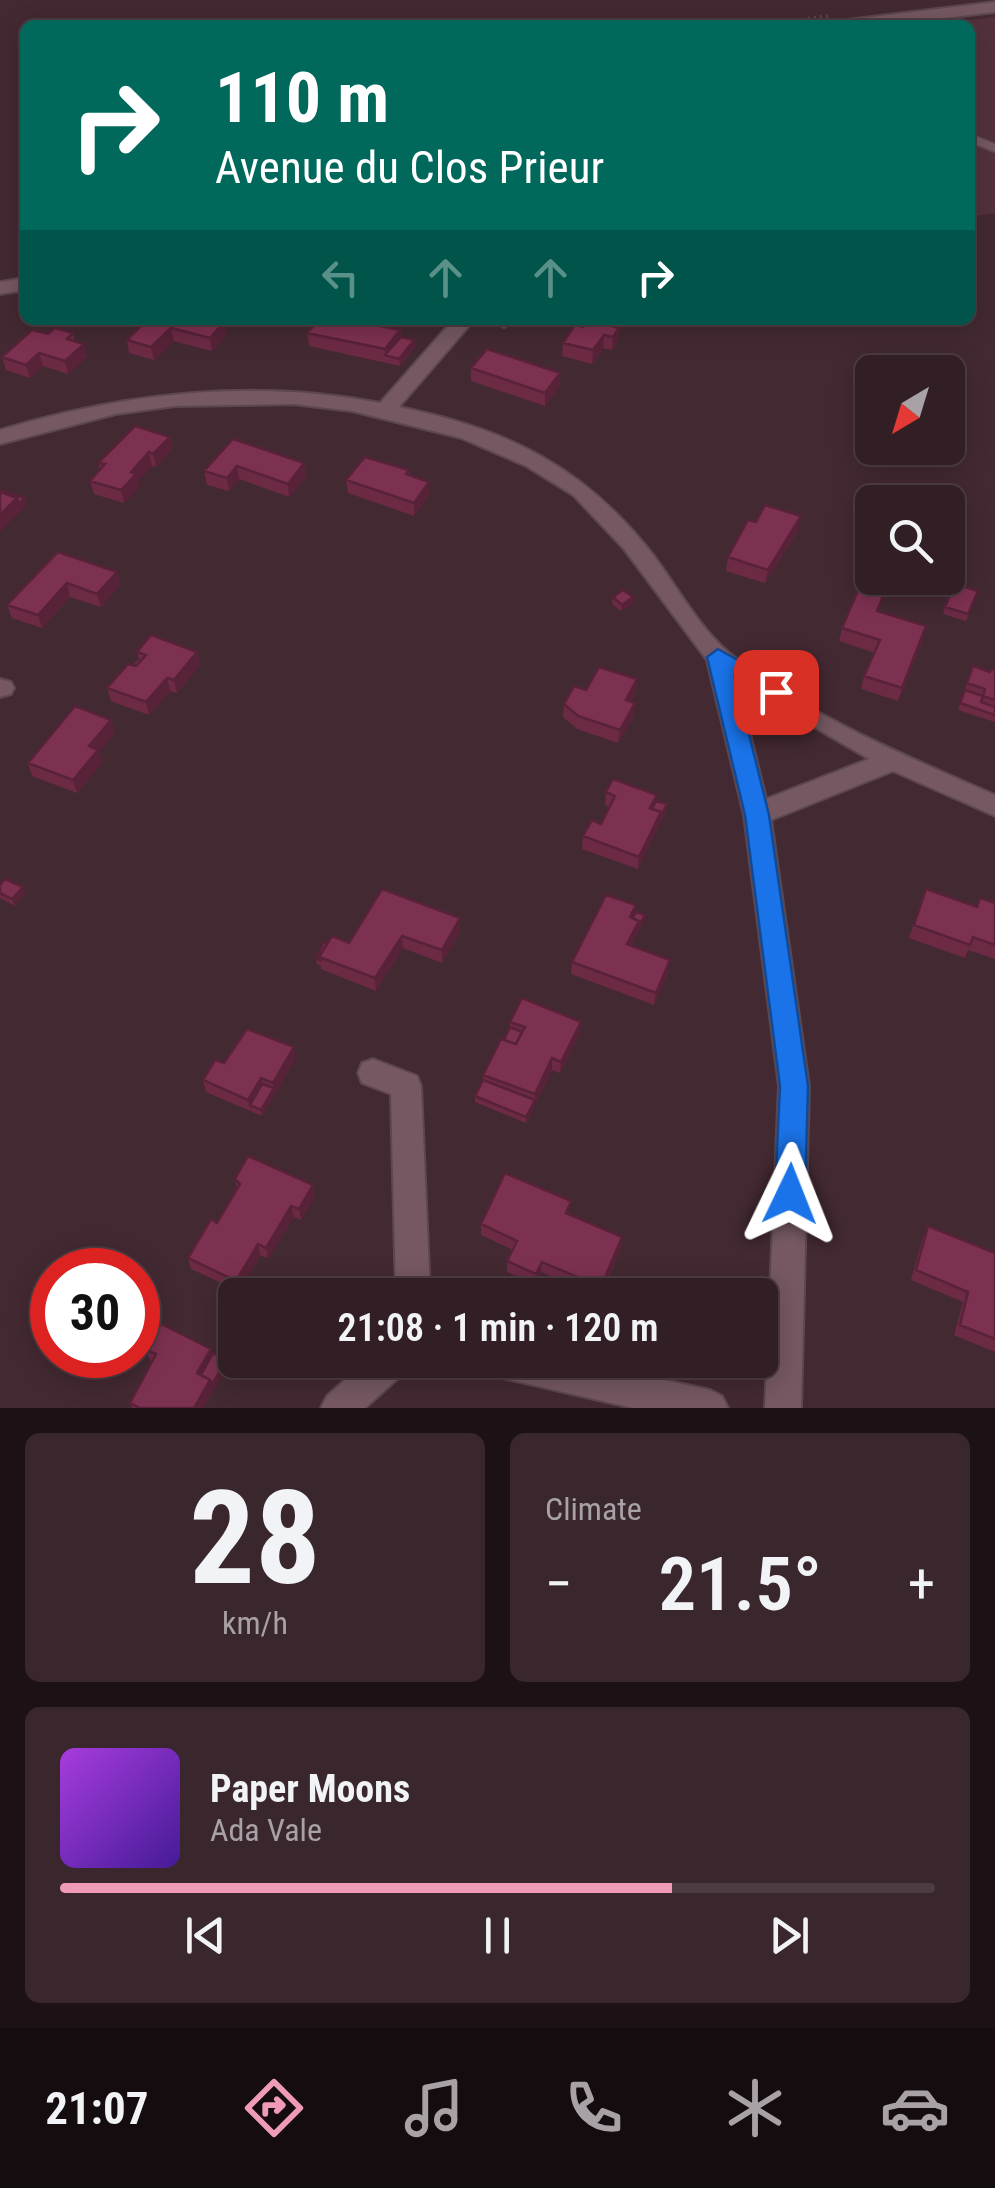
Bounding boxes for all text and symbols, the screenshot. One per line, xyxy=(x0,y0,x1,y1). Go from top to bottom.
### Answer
text: 110 m xyxy=(215,57,389,139)
icon: right xyxy=(50,60,180,190)
text: Avenue du Clos Prieur xyxy=(215,141,604,194)
icon: left xyxy=(313,250,368,305)
icon: ahead xyxy=(418,250,473,305)
icon: ahead xyxy=(523,250,578,305)
icon: right xyxy=(628,250,683,305)
north arrow xyxy=(855,355,965,465)
map controls xyxy=(855,355,965,595)
button: search xyxy=(855,485,965,595)
pin xyxy=(734,650,819,735)
icon: arrive xyxy=(749,665,804,720)
position arrow xyxy=(738,1142,842,1246)
speed limit sign: 30 xyxy=(30,1248,160,1378)
text: 21:08 · 1 min · 120 m xyxy=(338,1306,658,1350)
text: 28 xyxy=(189,1462,321,1615)
text: Climate xyxy=(545,1490,642,1528)
text: 21.5° xyxy=(658,1540,822,1628)
text: − xyxy=(545,1552,573,1616)
text: + xyxy=(908,1552,935,1616)
text: km/h xyxy=(222,1604,288,1642)
text: Paper Moons xyxy=(210,1767,410,1811)
text: Ada Vale xyxy=(210,1811,322,1849)
icon: previous xyxy=(178,1908,233,1963)
icon: pause xyxy=(470,1908,525,1963)
icon: next xyxy=(762,1908,817,1963)
icon: directions xyxy=(239,2073,309,2143)
icon: music xyxy=(399,2073,469,2143)
icon: phone xyxy=(559,2073,629,2143)
icon: climate xyxy=(720,2073,790,2143)
icon: car xyxy=(880,2073,950,2143)
text: 21:07 xyxy=(45,2082,148,2135)

